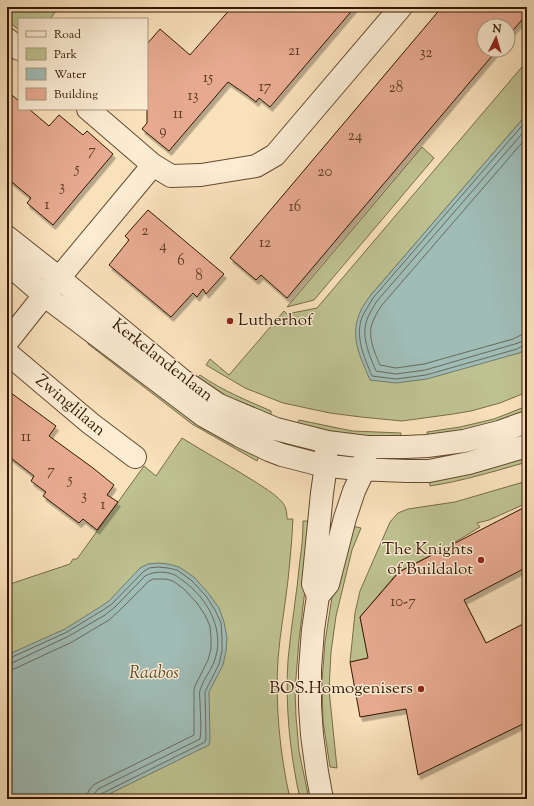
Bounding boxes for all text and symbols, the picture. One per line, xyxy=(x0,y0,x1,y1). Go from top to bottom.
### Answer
legend xyxy=(18,18,148,110)
north arrow xyxy=(476,18,516,58)
text: N xyxy=(491,21,502,37)
text: Road xyxy=(54,26,81,44)
house number: 21 xyxy=(288,41,300,62)
house number: 32 xyxy=(419,43,433,64)
text: Park xyxy=(54,46,77,64)
text: Water xyxy=(54,66,87,84)
house number: 15 xyxy=(203,68,213,89)
house number: 17 xyxy=(259,77,272,98)
house number: 28 xyxy=(389,78,403,99)
text: Building xyxy=(54,86,98,104)
house number: 13 xyxy=(187,86,199,107)
house number: 11 xyxy=(173,104,183,125)
house number: 9 xyxy=(159,121,167,142)
house number: 24 xyxy=(348,126,363,147)
house number: 7 xyxy=(88,141,96,162)
house number: 5 xyxy=(73,159,80,180)
house number: 20 xyxy=(318,162,333,183)
house number: 3 xyxy=(59,177,65,198)
house number: 1 xyxy=(44,195,50,216)
house number: 16 xyxy=(289,197,301,218)
house number: 2 xyxy=(141,221,149,242)
house number: 12 xyxy=(259,233,271,254)
house number: 4 xyxy=(159,236,167,257)
house number: 6 xyxy=(177,251,185,272)
house number: 8 xyxy=(195,266,203,287)
place label: Lutherhof xyxy=(238,309,314,333)
street label: Kerkelandenlaan xyxy=(106,314,218,408)
marker: Lutherhof xyxy=(225,316,235,326)
street label: Zwinglilaan xyxy=(30,369,110,443)
house number: 11 xyxy=(21,427,31,448)
house number: 7 xyxy=(47,461,55,482)
house number: 5 xyxy=(66,470,73,491)
house number: 3 xyxy=(81,486,87,507)
house number: 1 xyxy=(100,495,106,516)
place label: The Knights of Buildalot xyxy=(382,538,473,582)
marker: The Knights of Buildalot xyxy=(476,555,486,565)
house number: 10-7 xyxy=(390,592,416,613)
park label: Raabos xyxy=(129,662,179,686)
place label: BOS.Homogenisers xyxy=(269,677,413,701)
marker: BOS.Homogenisers xyxy=(416,684,426,694)

